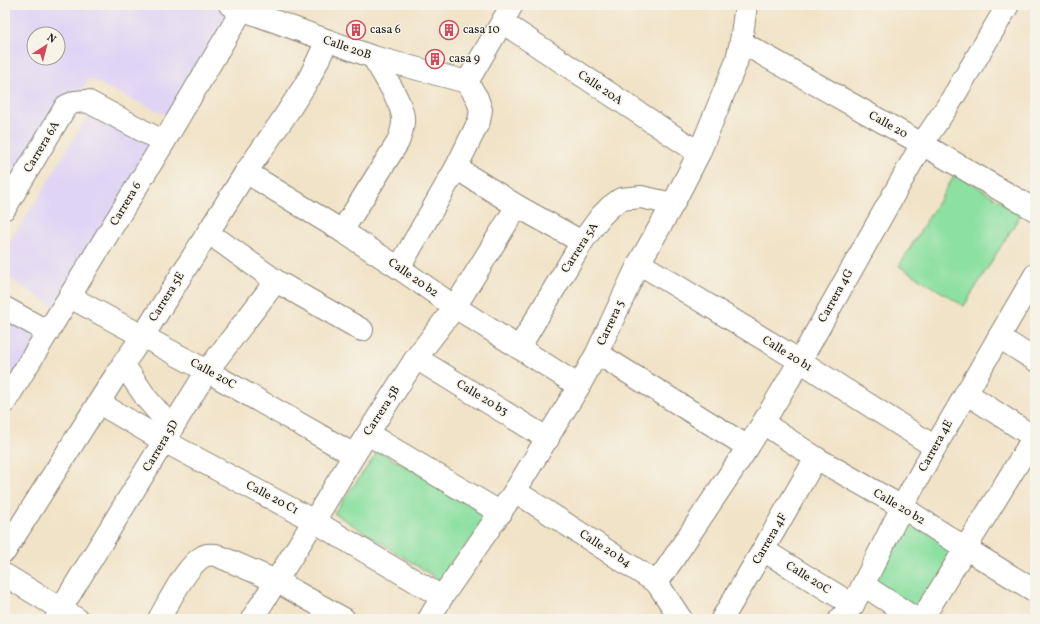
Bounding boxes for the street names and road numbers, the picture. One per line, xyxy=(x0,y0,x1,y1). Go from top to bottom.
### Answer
street label: Calle 20B xyxy=(321,32,373,64)
street label: Calle 20A xyxy=(574,67,626,109)
street label: Calle 20 xyxy=(865,108,911,142)
street label: Carrera 6A xyxy=(20,118,64,176)
street label: Carrera 6 xyxy=(107,179,145,229)
street label: Carrera 5A xyxy=(558,219,603,276)
street label: Calle 20 b2 xyxy=(385,255,441,301)
street label: Carrera 4G xyxy=(815,266,857,326)
street label: Carrera 5E xyxy=(145,269,189,325)
street label: Carrera 5 xyxy=(593,297,629,348)
street label: Calle 20 b1 xyxy=(759,332,815,376)
street label: Calle 20C xyxy=(187,355,239,393)
street label: Calle 20 b3 xyxy=(453,376,511,420)
street label: Carrera 5B xyxy=(360,383,404,439)
street label: Carrera 5D xyxy=(139,417,183,475)
street label: Carrera 4E xyxy=(915,417,957,475)
street label: Calle 20 C1 xyxy=(243,477,301,519)
street label: Calle 20 b2 xyxy=(870,485,928,529)
street label: Carrera 4F xyxy=(749,510,791,568)
street label: Calle 20 b4 xyxy=(576,526,634,572)
street label: Calle 20C xyxy=(782,558,834,598)

